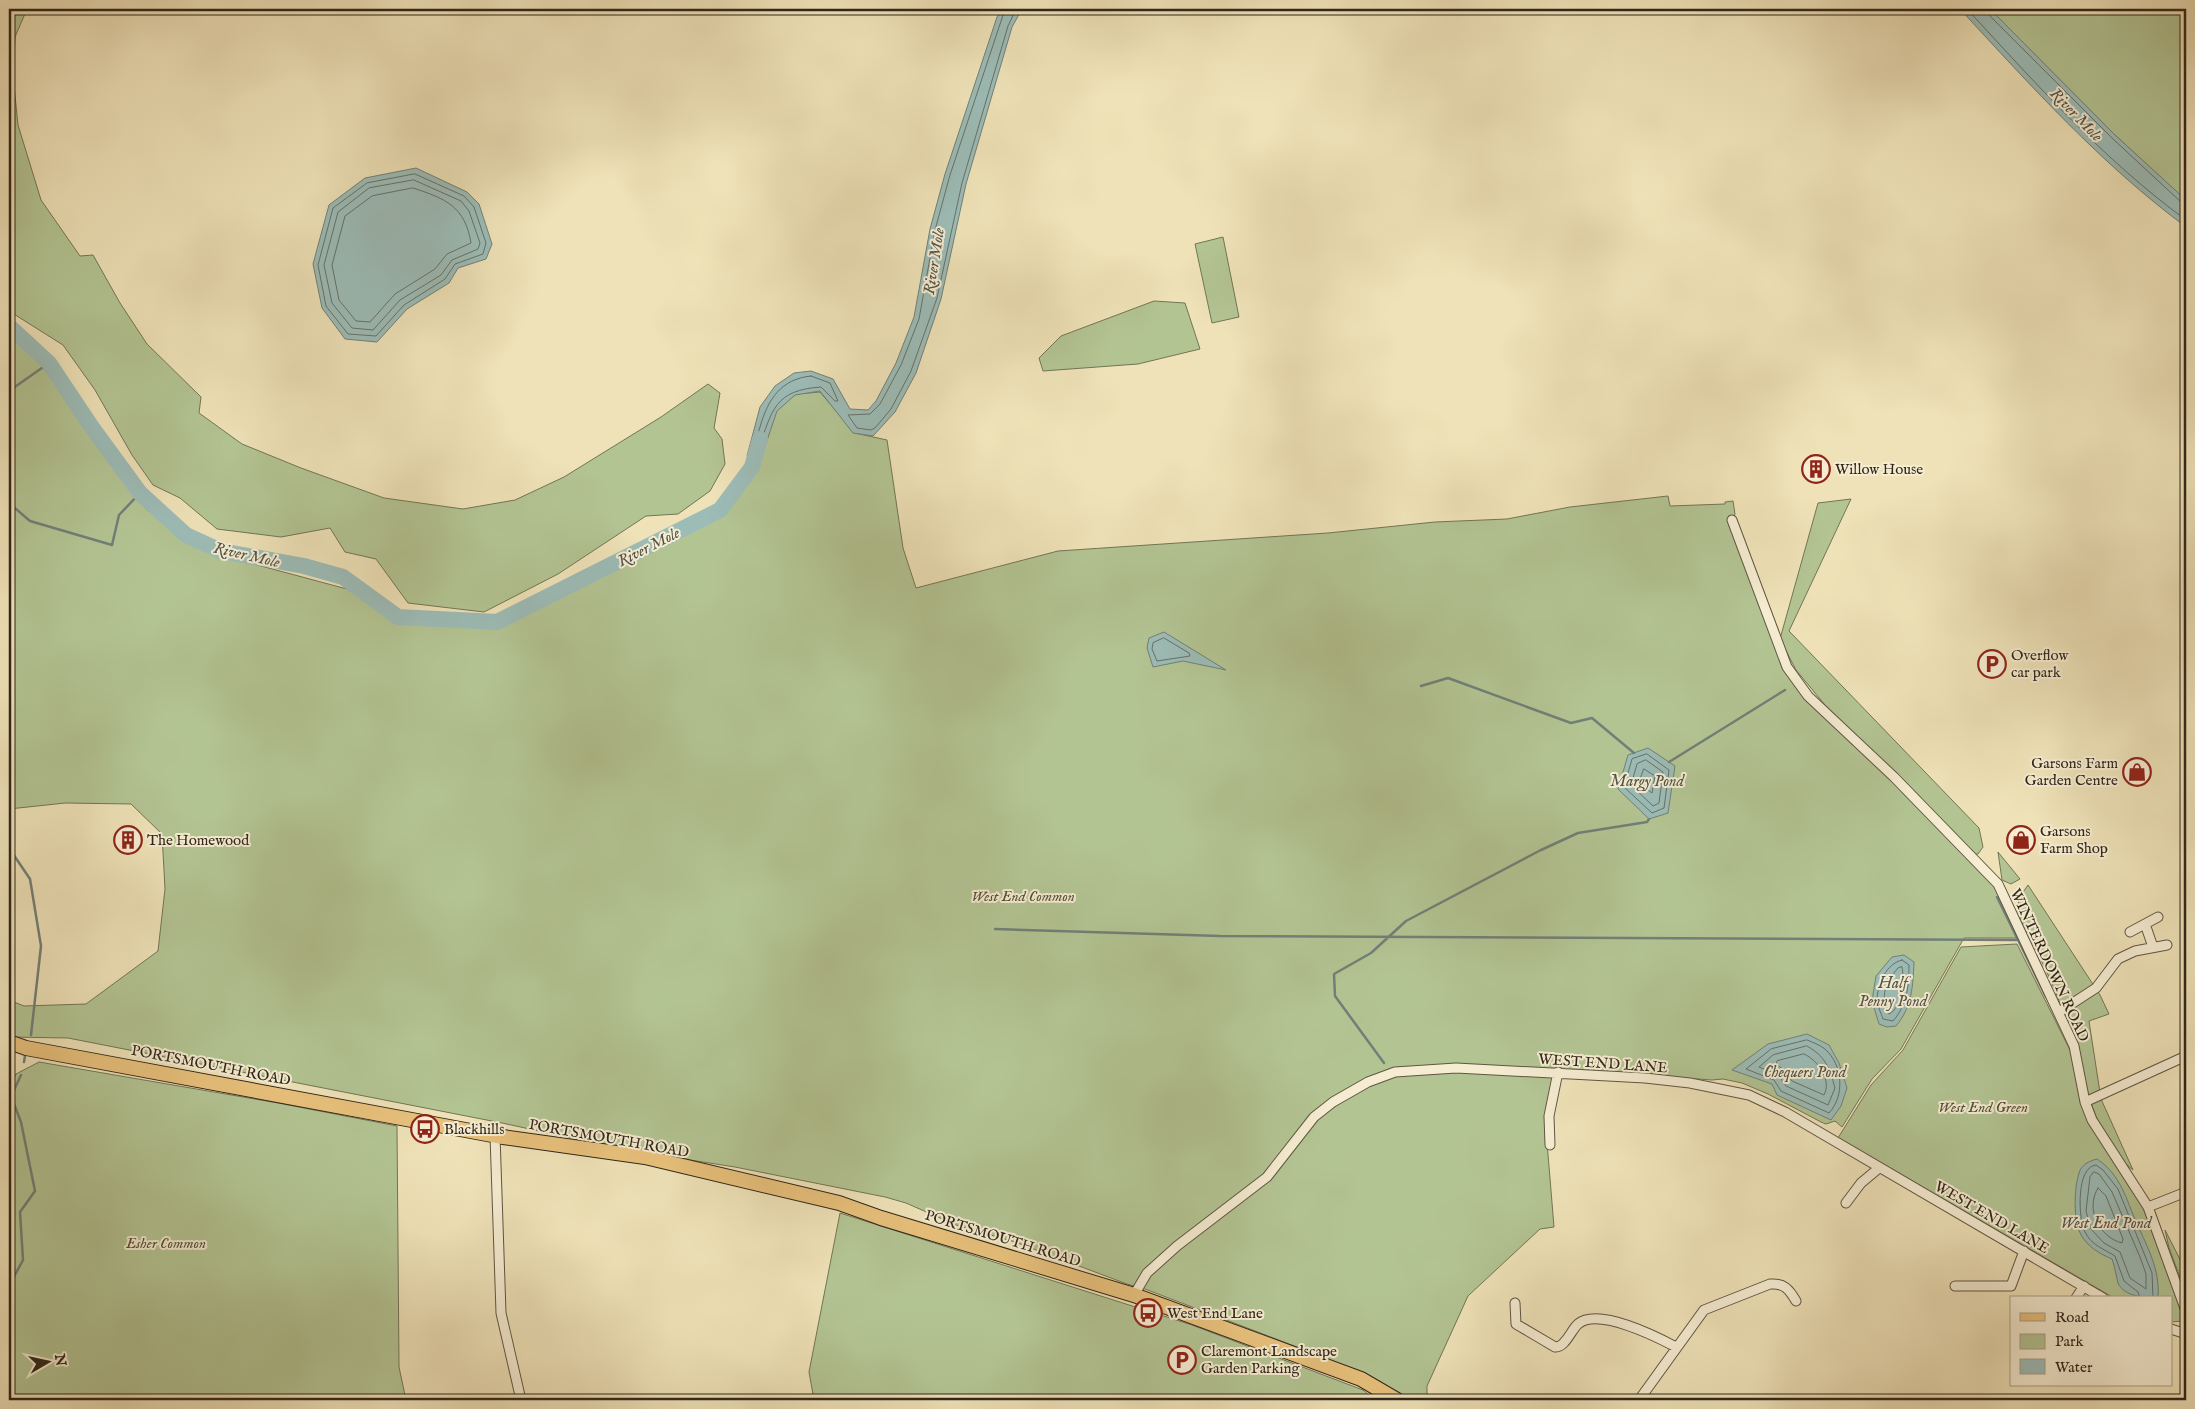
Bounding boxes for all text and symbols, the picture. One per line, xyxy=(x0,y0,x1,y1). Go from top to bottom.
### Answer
water label: River Mole xyxy=(2045,84,2107,147)
water label: River Mole xyxy=(920,226,950,296)
building icon: Willow House xyxy=(1801,454,1831,484)
place label: Willow House xyxy=(1835,460,1923,479)
water label: River Mole xyxy=(614,523,684,572)
water label: River Mole xyxy=(211,539,282,573)
place label: Overflow car park xyxy=(2011,646,2069,682)
parking icon: Overflow car park xyxy=(1977,649,2007,679)
place label: Garsons Farm Garden Centre xyxy=(2025,754,2118,790)
shop icon: Garsons Farm Garden Centre xyxy=(2122,757,2152,787)
water label: Margy Pond xyxy=(1610,772,1685,792)
place label: Garsons Farm Shop xyxy=(2040,822,2108,858)
building icon: The Homewood xyxy=(113,825,143,855)
shop icon: Garsons Farm Shop xyxy=(2006,825,2036,855)
place label: The Homewood xyxy=(147,831,250,850)
street label: WINTERDOWN ROAD xyxy=(2006,886,2093,1045)
park label: West End Common xyxy=(971,887,1075,906)
water label: Half Penny Pond xyxy=(1859,974,1929,1012)
street label: PORTSMOUTH ROAD xyxy=(129,1041,292,1090)
street label: WEST END LANE xyxy=(1538,1050,1668,1077)
water label: Chequers Pond xyxy=(1764,1063,1848,1083)
park label: West End Green xyxy=(1938,1098,2028,1117)
bus stop icon: Blackhills xyxy=(410,1114,440,1144)
street label: PORTSMOUTH ROAD xyxy=(527,1115,690,1162)
place label: Blackhills xyxy=(444,1120,504,1139)
street label: WEST END LANE xyxy=(1931,1177,2053,1258)
street label: PORTSMOUTH ROAD xyxy=(923,1206,1083,1271)
water label: West End Pond xyxy=(2060,1214,2153,1234)
park label: Esher Common xyxy=(125,1234,206,1253)
legend xyxy=(2010,1296,2172,1386)
bus stop icon: West End Lane xyxy=(1133,1298,1163,1328)
place label: West End Lane xyxy=(1167,1304,1263,1323)
text: Road xyxy=(2055,1308,2090,1327)
text: Park xyxy=(2055,1332,2085,1351)
north arrow xyxy=(22,1336,72,1386)
place label: Claremont Landscape Garden Parking xyxy=(1201,1342,1337,1378)
parking icon: Claremont Landscape Garden Parking xyxy=(1167,1345,1197,1375)
text: N xyxy=(50,1352,70,1368)
text: Water xyxy=(2055,1358,2093,1377)

